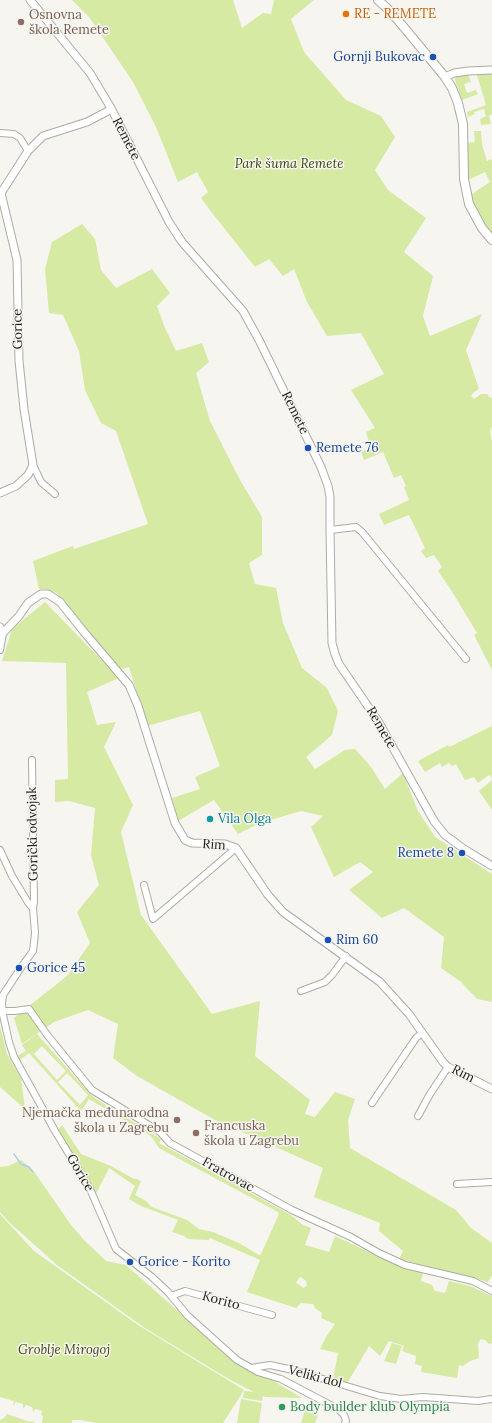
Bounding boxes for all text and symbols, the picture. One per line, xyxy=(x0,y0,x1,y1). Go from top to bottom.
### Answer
place label: RE - REMETE xyxy=(354,6,436,22)
place label: Osnovna škola Remete xyxy=(29,7,109,38)
marker: RE - REMETE xyxy=(341,9,351,19)
marker: Osnovna škola Remete xyxy=(16,17,26,27)
place label: Gornji Bukovac xyxy=(333,49,425,65)
marker: Gornji Bukovac xyxy=(428,52,438,62)
street label: Remete xyxy=(109,115,143,163)
park label: Park šuma Remete xyxy=(235,156,343,172)
street label: Gorice xyxy=(10,309,26,349)
street label: Remete xyxy=(278,389,312,437)
place label: Remete 76 xyxy=(316,440,379,456)
marker: Remete 76 xyxy=(303,443,313,453)
street label: Remete xyxy=(363,704,399,752)
street label: Gorički odvojak xyxy=(24,787,42,881)
place label: Vila Olga xyxy=(218,811,271,827)
marker: Vila Olga xyxy=(205,814,215,824)
street label: Rim xyxy=(202,836,226,854)
place label: Remete 8 xyxy=(398,845,454,861)
marker: Remete 8 xyxy=(457,848,467,858)
place label: Rim 60 xyxy=(336,932,378,948)
marker: Rim 60 xyxy=(323,935,333,945)
place label: Gorice 45 xyxy=(27,960,85,976)
marker: Gorice 45 xyxy=(14,963,24,973)
street label: Rim xyxy=(449,1062,477,1086)
place label: Njemačka međunarodna škola u Zagrebu xyxy=(22,1105,169,1136)
marker: Njemačka međunarodna škola u Zagrebu xyxy=(172,1115,182,1125)
place label: Francuska škola u Zagrebu xyxy=(204,1118,299,1149)
marker: Francuska škola u Zagrebu xyxy=(191,1128,201,1138)
street label: Gorice xyxy=(63,1151,97,1195)
street label: Fratrovac xyxy=(199,1154,257,1196)
place label: Gorice - Korito xyxy=(138,1254,230,1270)
marker: Gorice - Korito xyxy=(125,1257,135,1267)
street label: Korito xyxy=(200,1288,242,1314)
park label: Groblje Mirogoj xyxy=(18,1342,110,1358)
street label: Veliki dol xyxy=(286,1362,344,1392)
place label: Body builder klub Olympia xyxy=(290,1399,450,1415)
marker: Body builder klub Olympia xyxy=(277,1402,287,1412)

